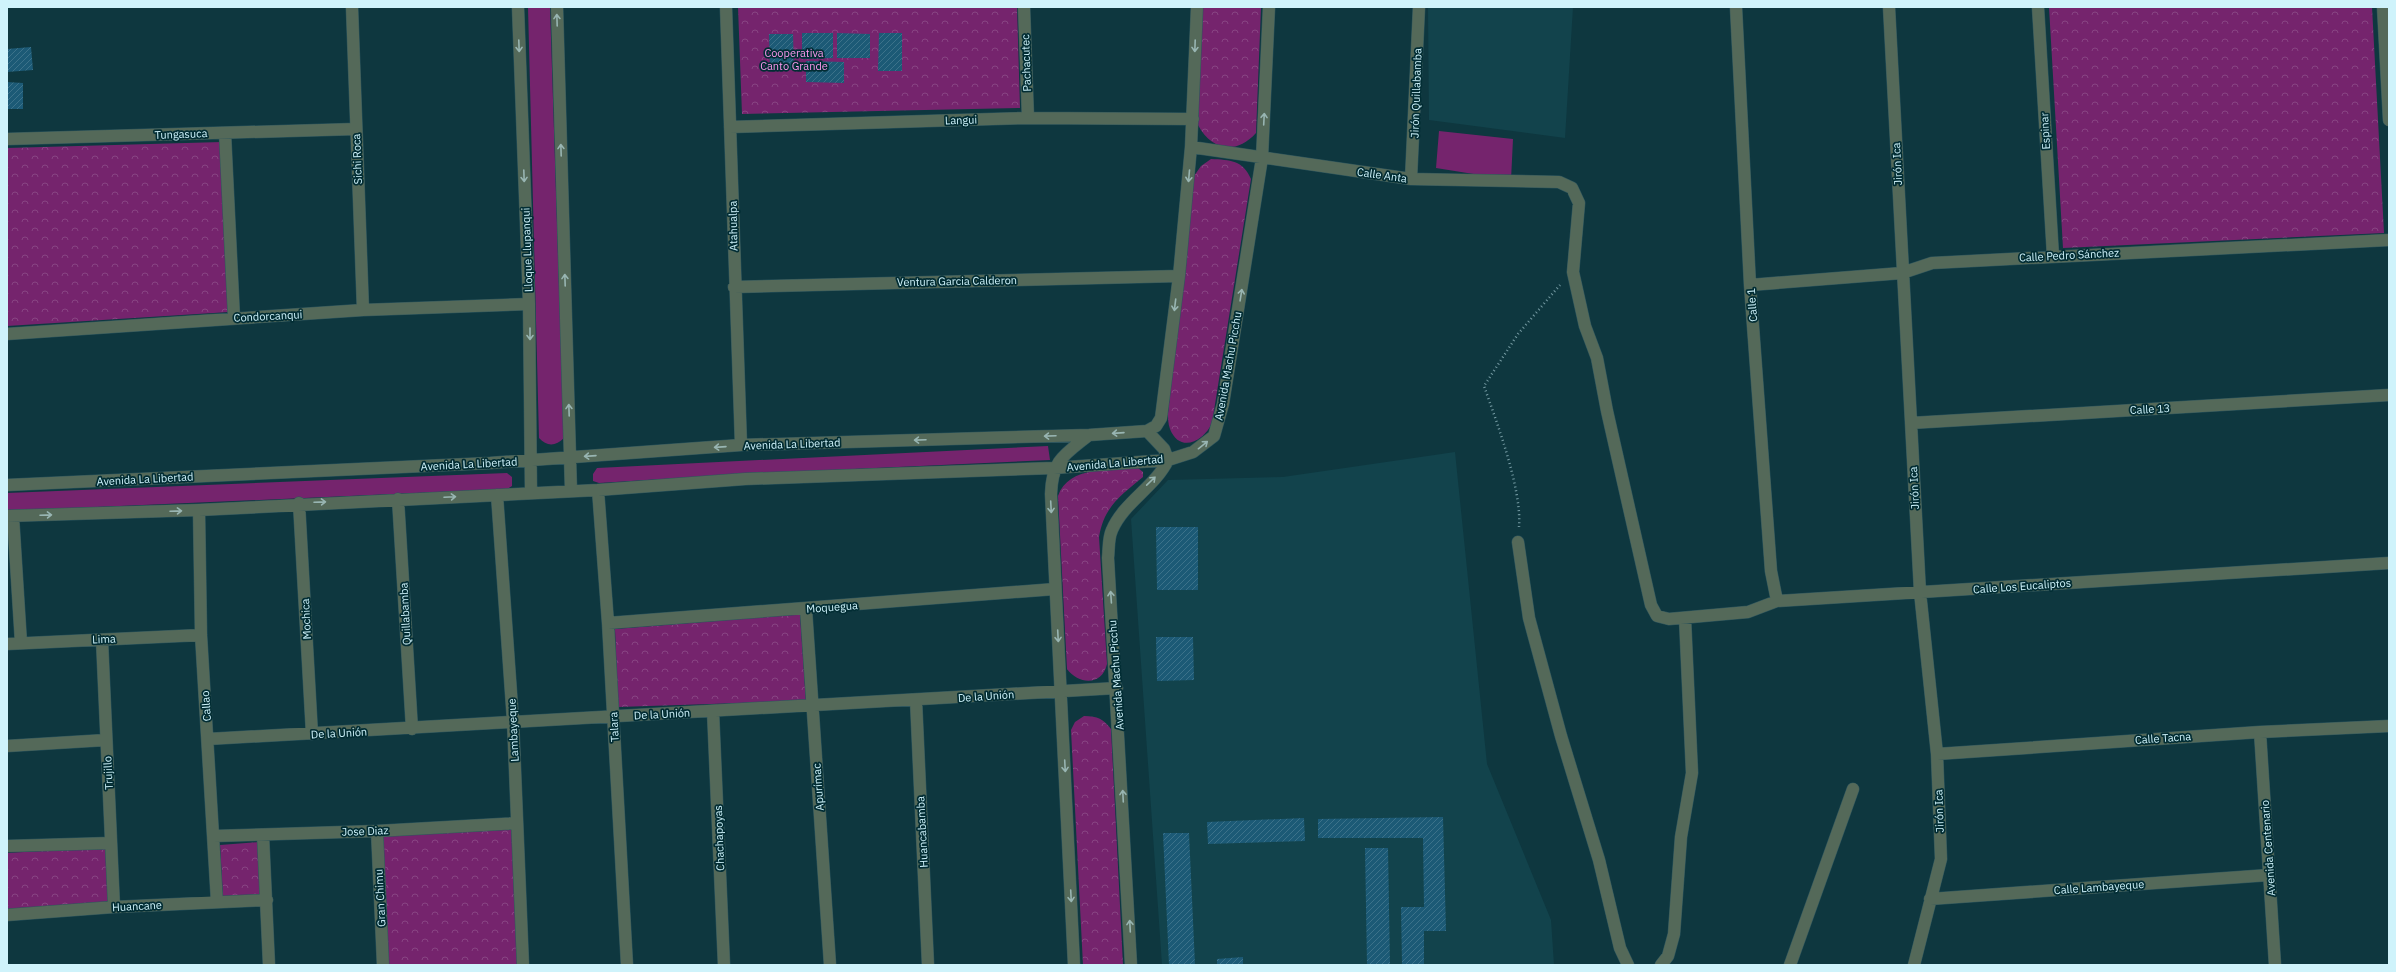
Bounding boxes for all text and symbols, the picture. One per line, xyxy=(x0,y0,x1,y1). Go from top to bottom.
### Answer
one-way arrow xyxy=(553,14,561,27)
street label: Pachacutec xyxy=(1018,34,1034,92)
one-way arrow xyxy=(515,39,523,52)
one-way arrow xyxy=(1192,39,1199,52)
park label: Cooperativa Canto Grande xyxy=(760,46,828,73)
street label: Jirón Quillabamba xyxy=(1407,48,1425,138)
street label: Langui xyxy=(945,112,977,128)
street label: Espinar xyxy=(2037,112,2053,150)
one-way arrow xyxy=(1261,113,1268,126)
street label: Tungasuca xyxy=(154,126,208,142)
street label: Sichi Roca xyxy=(349,133,365,185)
street label: Jirón Ica xyxy=(1889,142,1905,186)
one-way arrow xyxy=(557,144,565,157)
street label: Calle Anta xyxy=(1356,165,1408,185)
one-way arrow xyxy=(521,169,528,182)
one-way arrow xyxy=(1185,169,1192,182)
street label: Atahualpa xyxy=(726,201,740,251)
street label: Lloque Llupanqui xyxy=(519,208,535,292)
street label: Calle Pedro Sánchez xyxy=(2019,245,2119,265)
street label: Ventura Garcia Calderon xyxy=(897,273,1017,289)
one-way arrow xyxy=(561,274,569,287)
street label: Calle 1 xyxy=(1744,287,1760,322)
one-way arrow xyxy=(1237,288,1245,301)
one-way arrow xyxy=(1172,298,1179,311)
street label: Condorcanqui xyxy=(233,307,303,325)
street label: Avenida Machu Picchu xyxy=(1212,310,1244,422)
one-way arrow xyxy=(526,327,533,340)
street label: Calle 13 xyxy=(2129,401,2171,417)
one-way arrow xyxy=(565,404,573,417)
one-way arrow xyxy=(1112,430,1125,437)
one-way arrow xyxy=(1044,432,1057,440)
street label: Avenida La Libertad xyxy=(743,435,841,453)
one-way arrow xyxy=(914,436,927,444)
one-way arrow xyxy=(1198,440,1209,449)
one-way arrow xyxy=(714,443,727,450)
street label: Avenida La Libertad xyxy=(1066,452,1164,474)
one-way arrow xyxy=(584,453,597,460)
street label: Avenida La Libertad xyxy=(420,454,518,474)
street label: Jirón Ica xyxy=(1906,466,1922,510)
street label: Avenida La Libertad xyxy=(96,469,194,489)
one-way arrow xyxy=(1146,477,1156,486)
one-way arrow xyxy=(443,493,456,500)
one-way arrow xyxy=(313,499,326,506)
one-way arrow xyxy=(1048,500,1055,513)
one-way arrow xyxy=(169,507,182,514)
one-way arrow xyxy=(39,511,52,519)
street label: Calle Los Eucaliptos xyxy=(1973,576,2071,596)
street label: Quillabamba xyxy=(396,582,414,646)
one-way arrow xyxy=(1107,591,1114,604)
street label: Mochica xyxy=(298,598,314,640)
street label: Moquegua xyxy=(806,598,858,616)
street label: Avenida Machu Picchu xyxy=(1105,619,1127,731)
one-way arrow xyxy=(1054,629,1062,642)
street label: Lima xyxy=(92,632,116,646)
street label: De la Unión xyxy=(957,687,1015,705)
street label: Callao xyxy=(198,690,214,722)
street label: Lambayeque xyxy=(504,698,522,762)
street label: De la Unión xyxy=(634,706,690,722)
street label: Talara xyxy=(606,711,622,742)
street label: De la Unión xyxy=(311,725,367,741)
street label: Calle Tacna xyxy=(2134,729,2192,747)
street label: Trujillo xyxy=(100,756,116,790)
one-way arrow xyxy=(1061,759,1068,772)
street label: Apurímac xyxy=(809,762,827,811)
street label: Jirón Ica xyxy=(1931,789,1947,833)
one-way arrow xyxy=(1119,790,1126,803)
street label: Huancabamba xyxy=(913,796,931,868)
street label: Avenida Centenario xyxy=(2258,800,2278,896)
street label: Chachapoyas xyxy=(711,805,727,871)
street label: Jose Diaz xyxy=(341,823,389,839)
street label: Gran Chimu xyxy=(371,869,389,927)
street label: Calle Lambayeque xyxy=(2053,877,2145,897)
one-way arrow xyxy=(1067,889,1075,902)
street label: Huancane xyxy=(112,898,162,914)
one-way arrow xyxy=(1126,920,1134,933)

